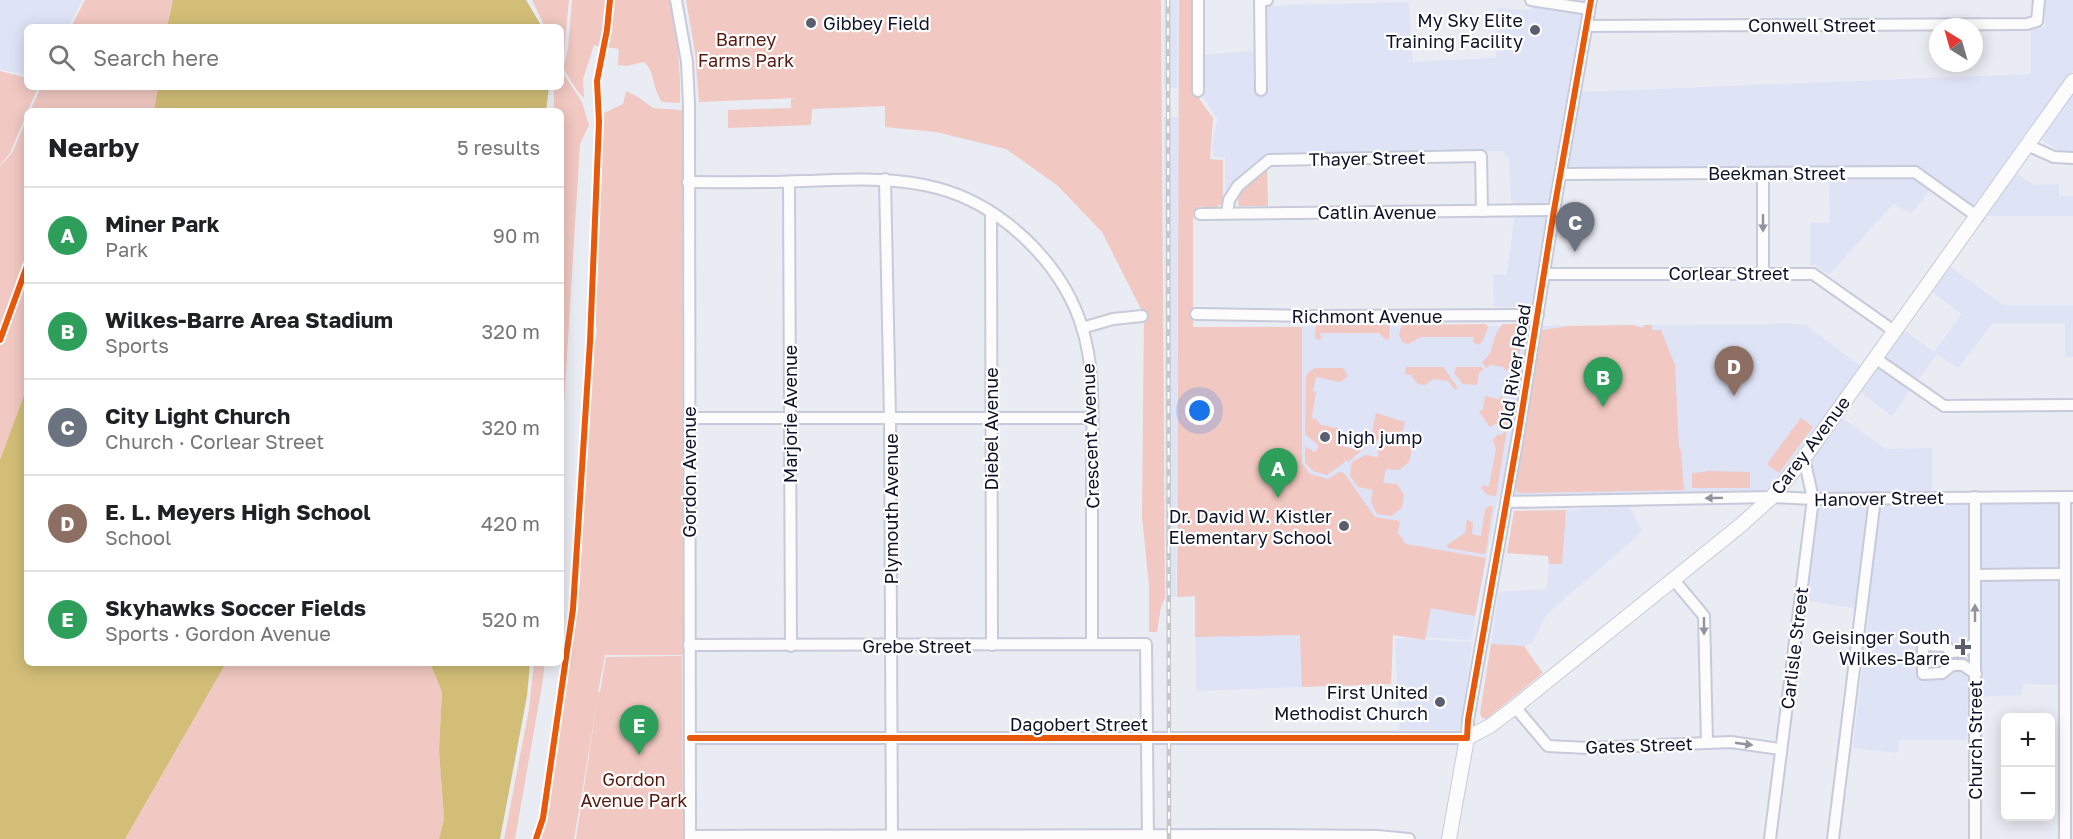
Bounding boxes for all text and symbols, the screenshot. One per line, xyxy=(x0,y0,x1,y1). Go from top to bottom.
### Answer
place label: My Sky Elite Training Facility xyxy=(1386,9,1523,52)
place label: Gibbey Field xyxy=(823,12,930,34)
street label: Conwell Street xyxy=(1748,14,1876,36)
marker: Gibbey Field xyxy=(804,16,818,30)
north arrow xyxy=(1929,18,1983,72)
marker: My Sky Elite Training Facility xyxy=(1528,23,1542,37)
search box xyxy=(24,24,564,90)
park label: Barney Farms Park xyxy=(698,28,794,71)
icon: search xyxy=(45,41,78,74)
text: Search here xyxy=(93,44,219,71)
text: Nearby xyxy=(48,132,139,163)
text: 5 results xyxy=(457,135,540,159)
street label: Thayer Street xyxy=(1308,146,1426,170)
street label: Beekman Street xyxy=(1708,162,1846,184)
street label: Catlin Avenue xyxy=(1317,201,1437,223)
pin: C xyxy=(1556,202,1594,252)
text: Miner Park xyxy=(105,210,220,237)
one-way arrow xyxy=(1758,213,1768,232)
text: A xyxy=(60,223,75,247)
text: 90 m xyxy=(493,223,540,247)
text: Park xyxy=(105,237,148,261)
street label: Corlear Street xyxy=(1668,262,1790,284)
street label: Old River Road xyxy=(1493,302,1535,432)
street label: Richmont Avenue xyxy=(1292,305,1442,327)
text: Wilkes-Barre Area Stadium xyxy=(105,306,393,333)
text: B xyxy=(60,319,75,343)
text: 320 m xyxy=(482,319,540,343)
text: Sports xyxy=(105,333,169,357)
street label: Marjorie Avenue xyxy=(779,345,801,483)
pin: D xyxy=(1714,346,1754,396)
pin: B xyxy=(1584,358,1622,407)
street label: Crescent Avenue xyxy=(1076,363,1104,509)
street label: Diebel Avenue xyxy=(980,367,1002,491)
street label: Carey Avenue xyxy=(1766,391,1854,499)
your location xyxy=(1185,396,1214,425)
text: City Light Church xyxy=(105,402,290,429)
street label: Gordon Avenue xyxy=(678,406,700,538)
text: C xyxy=(60,415,75,439)
text: 320 m xyxy=(482,415,540,439)
place label: high jump xyxy=(1337,426,1422,448)
text: Church · Corlear Street xyxy=(105,429,324,453)
marker: high jump xyxy=(1318,430,1332,444)
street label: Plymouth Avenue xyxy=(880,433,902,585)
pin: A xyxy=(1258,448,1298,498)
street label: Hanover Street xyxy=(1814,486,1944,510)
one-way arrow xyxy=(1704,493,1723,503)
text: E. L. Meyers High School xyxy=(105,498,371,525)
place label: Dr. David W. Kistler Elementary School xyxy=(1168,505,1332,548)
text: D xyxy=(60,511,75,535)
text: 420 m xyxy=(481,511,540,535)
marker: Dr. David W. Kistler Elementary School xyxy=(1337,519,1351,533)
text: School xyxy=(105,525,171,549)
street label: Carlisle Street xyxy=(1776,585,1812,711)
text: Skyhawks Soccer Fields xyxy=(105,594,366,621)
one-way arrow xyxy=(1970,603,1980,622)
text: E xyxy=(61,607,74,631)
text: 520 m xyxy=(482,607,540,631)
one-way arrow xyxy=(1699,617,1709,636)
text: Sports · Gordon Avenue xyxy=(105,621,331,645)
place label: Geisinger South Wilkes-Barre xyxy=(1812,626,1950,669)
street label: Grebe Street xyxy=(862,635,972,657)
marker: Geisinger South Wilkes-Barre xyxy=(1954,638,1972,656)
street label: Church Street xyxy=(1964,680,1986,800)
place label: First United Methodist Church xyxy=(1274,681,1428,724)
marker: First United Methodist Church xyxy=(1433,695,1447,709)
pin: E xyxy=(620,706,658,755)
street label: Dagobert Street xyxy=(1010,713,1148,735)
map controls xyxy=(2001,713,2055,821)
button: + xyxy=(2001,713,2055,767)
street label: Gates Street xyxy=(1585,732,1693,758)
one-way arrow xyxy=(1734,740,1753,749)
button: − xyxy=(2001,767,2055,821)
park label: Gordon Avenue Park xyxy=(580,768,688,811)

